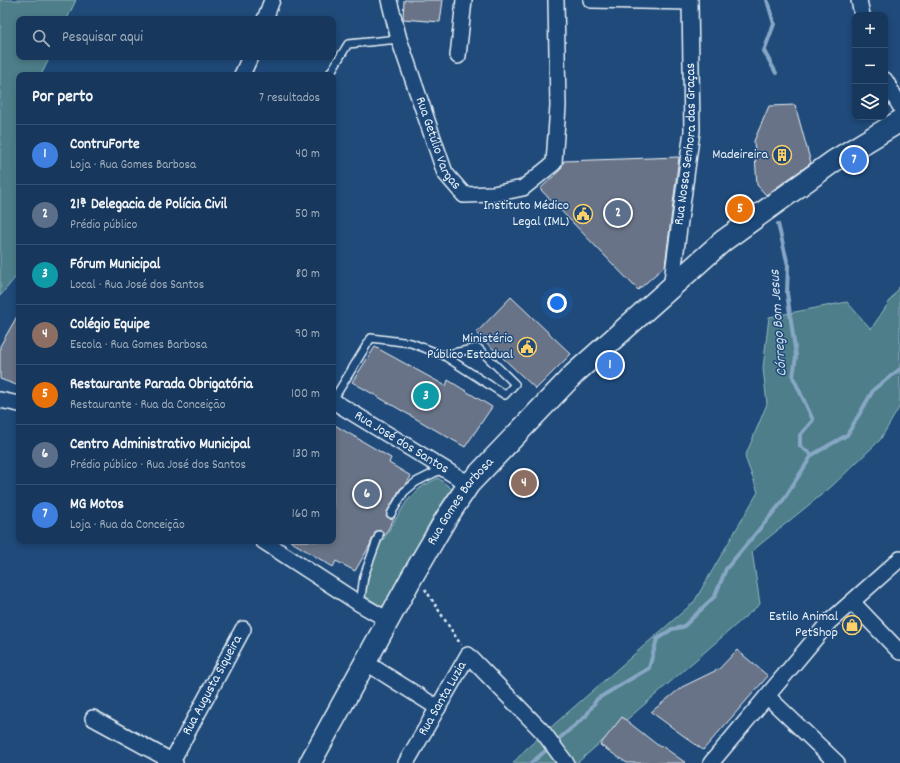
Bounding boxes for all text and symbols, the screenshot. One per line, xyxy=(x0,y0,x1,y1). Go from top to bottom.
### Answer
map controls xyxy=(852,12,888,120)
button: + xyxy=(852,12,888,48)
search box xyxy=(16,16,336,60)
icon: search xyxy=(30,27,52,49)
text: Pesquisar aqui xyxy=(62,27,143,49)
button: − xyxy=(852,48,888,84)
street label: Rua Nossa Senhora das Graças xyxy=(669,63,702,226)
button: layers xyxy=(852,84,888,120)
text: Por perto xyxy=(32,86,93,110)
text: 7 resultados xyxy=(259,89,320,108)
street label: Rua Getúlio Vargas xyxy=(410,94,466,195)
text: ContruForte xyxy=(70,134,140,156)
building icon: Madeireira xyxy=(771,144,793,166)
text: 1 xyxy=(44,145,46,164)
text: 40 m xyxy=(296,145,320,164)
place label: Madeireira xyxy=(712,145,768,165)
pin: 7 xyxy=(841,145,867,175)
text: Loja · Rua Gomes Barbosa xyxy=(70,156,196,175)
text: 21ª Delegacia de Polícia Civil xyxy=(70,194,227,216)
pin: 5 xyxy=(727,194,753,224)
place label: Instituto Médico Legal (IML) xyxy=(484,196,569,232)
pin: 2 xyxy=(605,198,631,228)
public building icon: Instituto Médico Legal (IML) xyxy=(572,203,594,225)
text: 2 xyxy=(42,205,48,224)
text: 50 m xyxy=(295,205,320,224)
text: Prédio público xyxy=(70,216,137,235)
text: Fórum Municipal xyxy=(70,254,160,276)
text: 3 xyxy=(42,265,48,284)
text: 80 m xyxy=(296,265,320,284)
water label: Córrego Bom Jesus xyxy=(764,268,794,377)
text: Local · Rua José dos Santos xyxy=(70,276,204,295)
your location xyxy=(547,293,567,313)
text: Colégio Equipe xyxy=(70,314,150,336)
text: 4 xyxy=(42,325,48,344)
text: 90 m xyxy=(295,325,320,344)
place label: Ministério Público Estadual xyxy=(427,329,514,365)
text: Escola · Rua Gomes Barbosa xyxy=(70,336,207,355)
public building icon: Ministério Público Estadual xyxy=(516,336,538,358)
pin: 1 xyxy=(597,350,623,380)
text: Restaurante Parada Obrigatória xyxy=(70,374,253,396)
pin: 3 xyxy=(413,381,439,411)
text: 5 xyxy=(42,385,48,404)
text: 100 m xyxy=(291,385,320,404)
text: Restaurante · Rua da Conceição xyxy=(70,396,226,415)
street label: Rua José dos Santos xyxy=(350,406,453,479)
text: Centro Administrativo Municipal xyxy=(70,434,250,456)
text: 6 xyxy=(42,445,48,464)
text: 130 m xyxy=(292,445,320,464)
street label: Rua Gomes Barbosa xyxy=(422,453,499,549)
text: Prédio público · Rua José dos Santos xyxy=(70,456,246,475)
pin: 4 xyxy=(511,468,537,498)
pin: 6 xyxy=(354,479,380,509)
text: MG Motos xyxy=(70,494,124,516)
text: 7 xyxy=(43,505,47,524)
text: 160 m xyxy=(292,505,320,524)
text: Loja · Rua da Conceição xyxy=(70,516,185,535)
place label: Estilo Animal PetShop xyxy=(769,607,839,643)
shop icon: Estilo Animal PetShop xyxy=(841,614,863,636)
street label: Rua Augusta Siqueira xyxy=(178,631,248,739)
street label: Rua Santa Luzia xyxy=(413,657,472,740)

